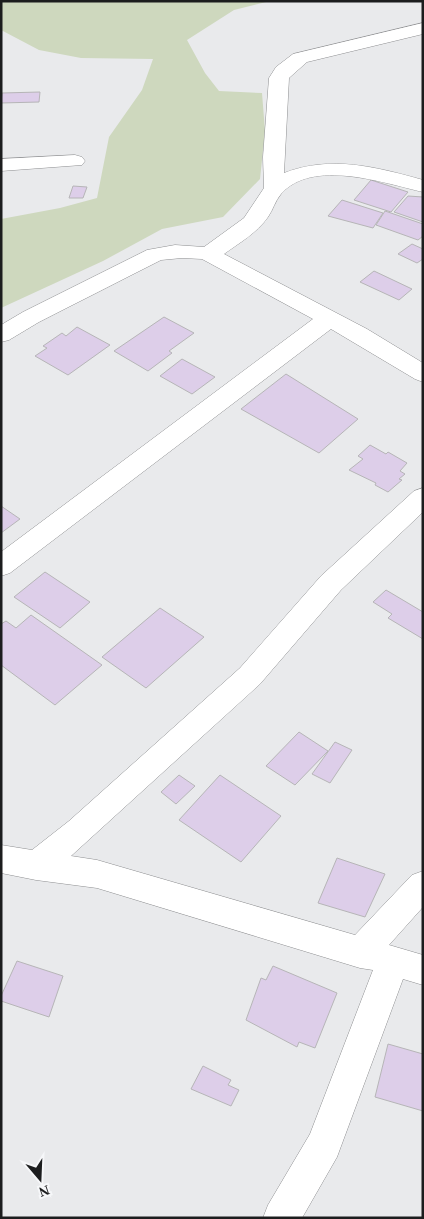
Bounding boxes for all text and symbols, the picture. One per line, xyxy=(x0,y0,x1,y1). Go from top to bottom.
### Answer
north arrow xyxy=(15,1154,65,1204)
text: N xyxy=(37,1182,51,1200)

